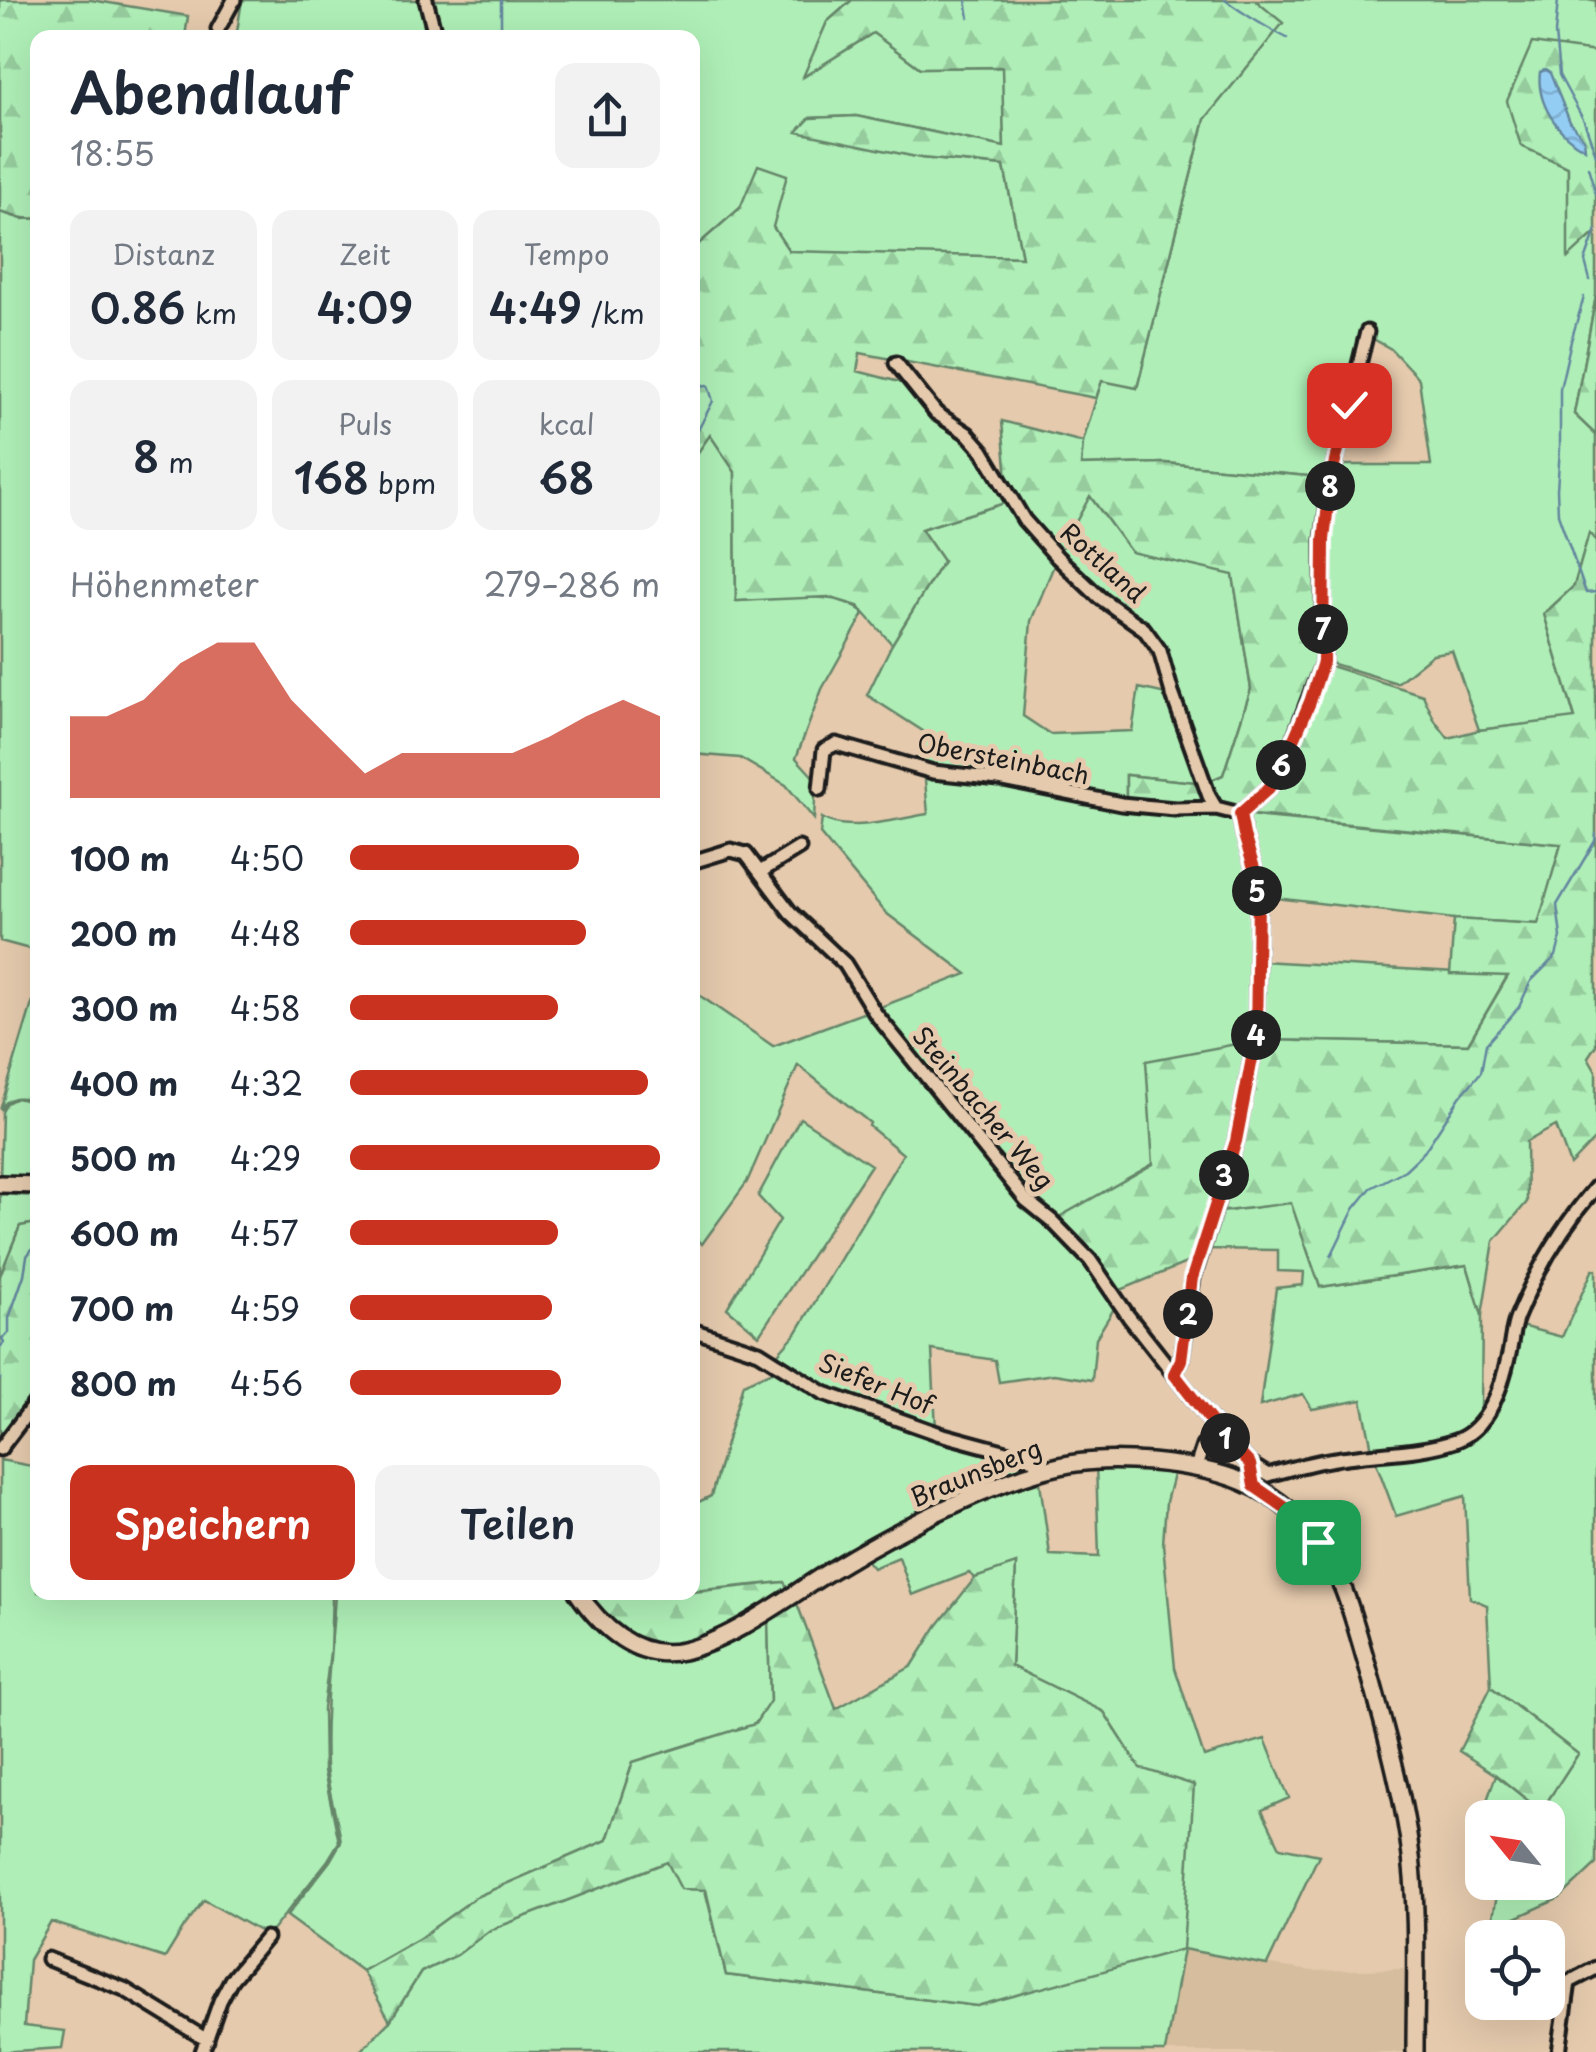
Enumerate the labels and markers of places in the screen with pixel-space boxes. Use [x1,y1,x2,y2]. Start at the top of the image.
pin [1307,363,1392,448]
pin: 8 [1305,461,1355,511]
pin: 7 [1298,604,1348,654]
pin: 6 [1256,740,1306,790]
pin: 5 [1232,866,1282,916]
pin: 4 [1231,1010,1281,1060]
pin: 3 [1199,1150,1249,1200]
pin: 2 [1163,1289,1213,1339]
pin: 1 [1200,1413,1250,1463]
pin [1276,1500,1361,1585]

